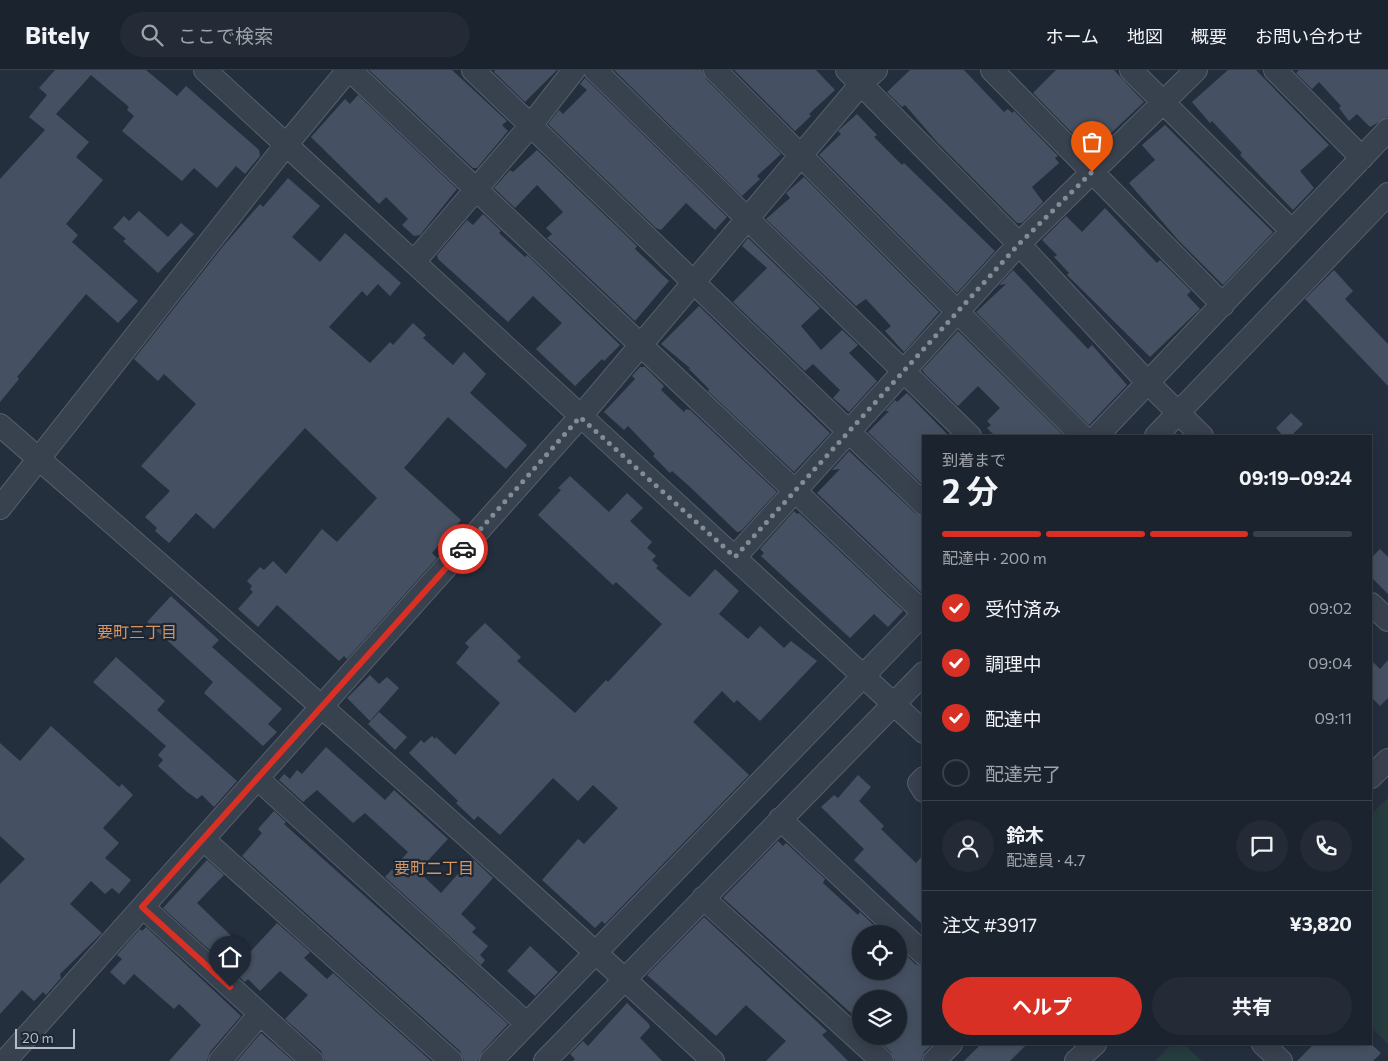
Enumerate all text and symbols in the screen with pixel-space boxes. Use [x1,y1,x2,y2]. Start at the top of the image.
search box [120,12,470,57]
text: Bitely [25,20,90,49]
icon: search [138,21,166,49]
text: ここで検索 [178,24,273,47]
text: ホーム [1046,25,1099,47]
text: 地図 [1127,25,1163,47]
text: 概要 [1191,25,1227,47]
text: お問い合わせ [1255,25,1363,47]
pin [1071,121,1113,172]
icon: bag [1078,128,1106,156]
text: 到着まで [942,450,1006,469]
text: 09:19–09:24 [1239,466,1352,489]
text: 2 分 [942,470,998,510]
courier [438,524,488,574]
icon: car [449,535,477,563]
text: 配達中 · 200 m [942,548,1047,567]
icon: check [942,594,970,622]
text: 受付済み [985,597,1061,620]
text: 09:02 [1309,598,1352,617]
district label: 要町三丁目 [97,622,177,641]
icon: check [942,649,970,677]
text: 調理中 [985,652,1042,675]
text: 09:04 [1308,653,1352,672]
icon: check [942,704,970,732]
text: 配達中 [985,707,1042,730]
text: 09:11 [1314,708,1352,727]
text: 配達完了 [985,762,1061,785]
button: person [942,820,994,872]
button: chat [1236,820,1288,872]
button: phone [1300,820,1352,872]
text: 鈴木 [1006,823,1044,846]
text: 配達員 · 4.7 [1006,850,1085,869]
district label: 要町二丁目 [394,858,474,877]
text: ¥3,820 [1290,912,1352,935]
text: 注文 #3917 [942,913,1037,936]
map controls [852,925,907,1045]
button: locate [852,925,907,980]
pin [209,936,251,987]
icon: home [216,943,244,971]
button: ヘルプ [942,977,1142,1035]
button: 共有 [1152,977,1352,1035]
button: layers [852,990,907,1045]
scale bar [15,1026,75,1049]
text: 20 m [22,1029,54,1046]

